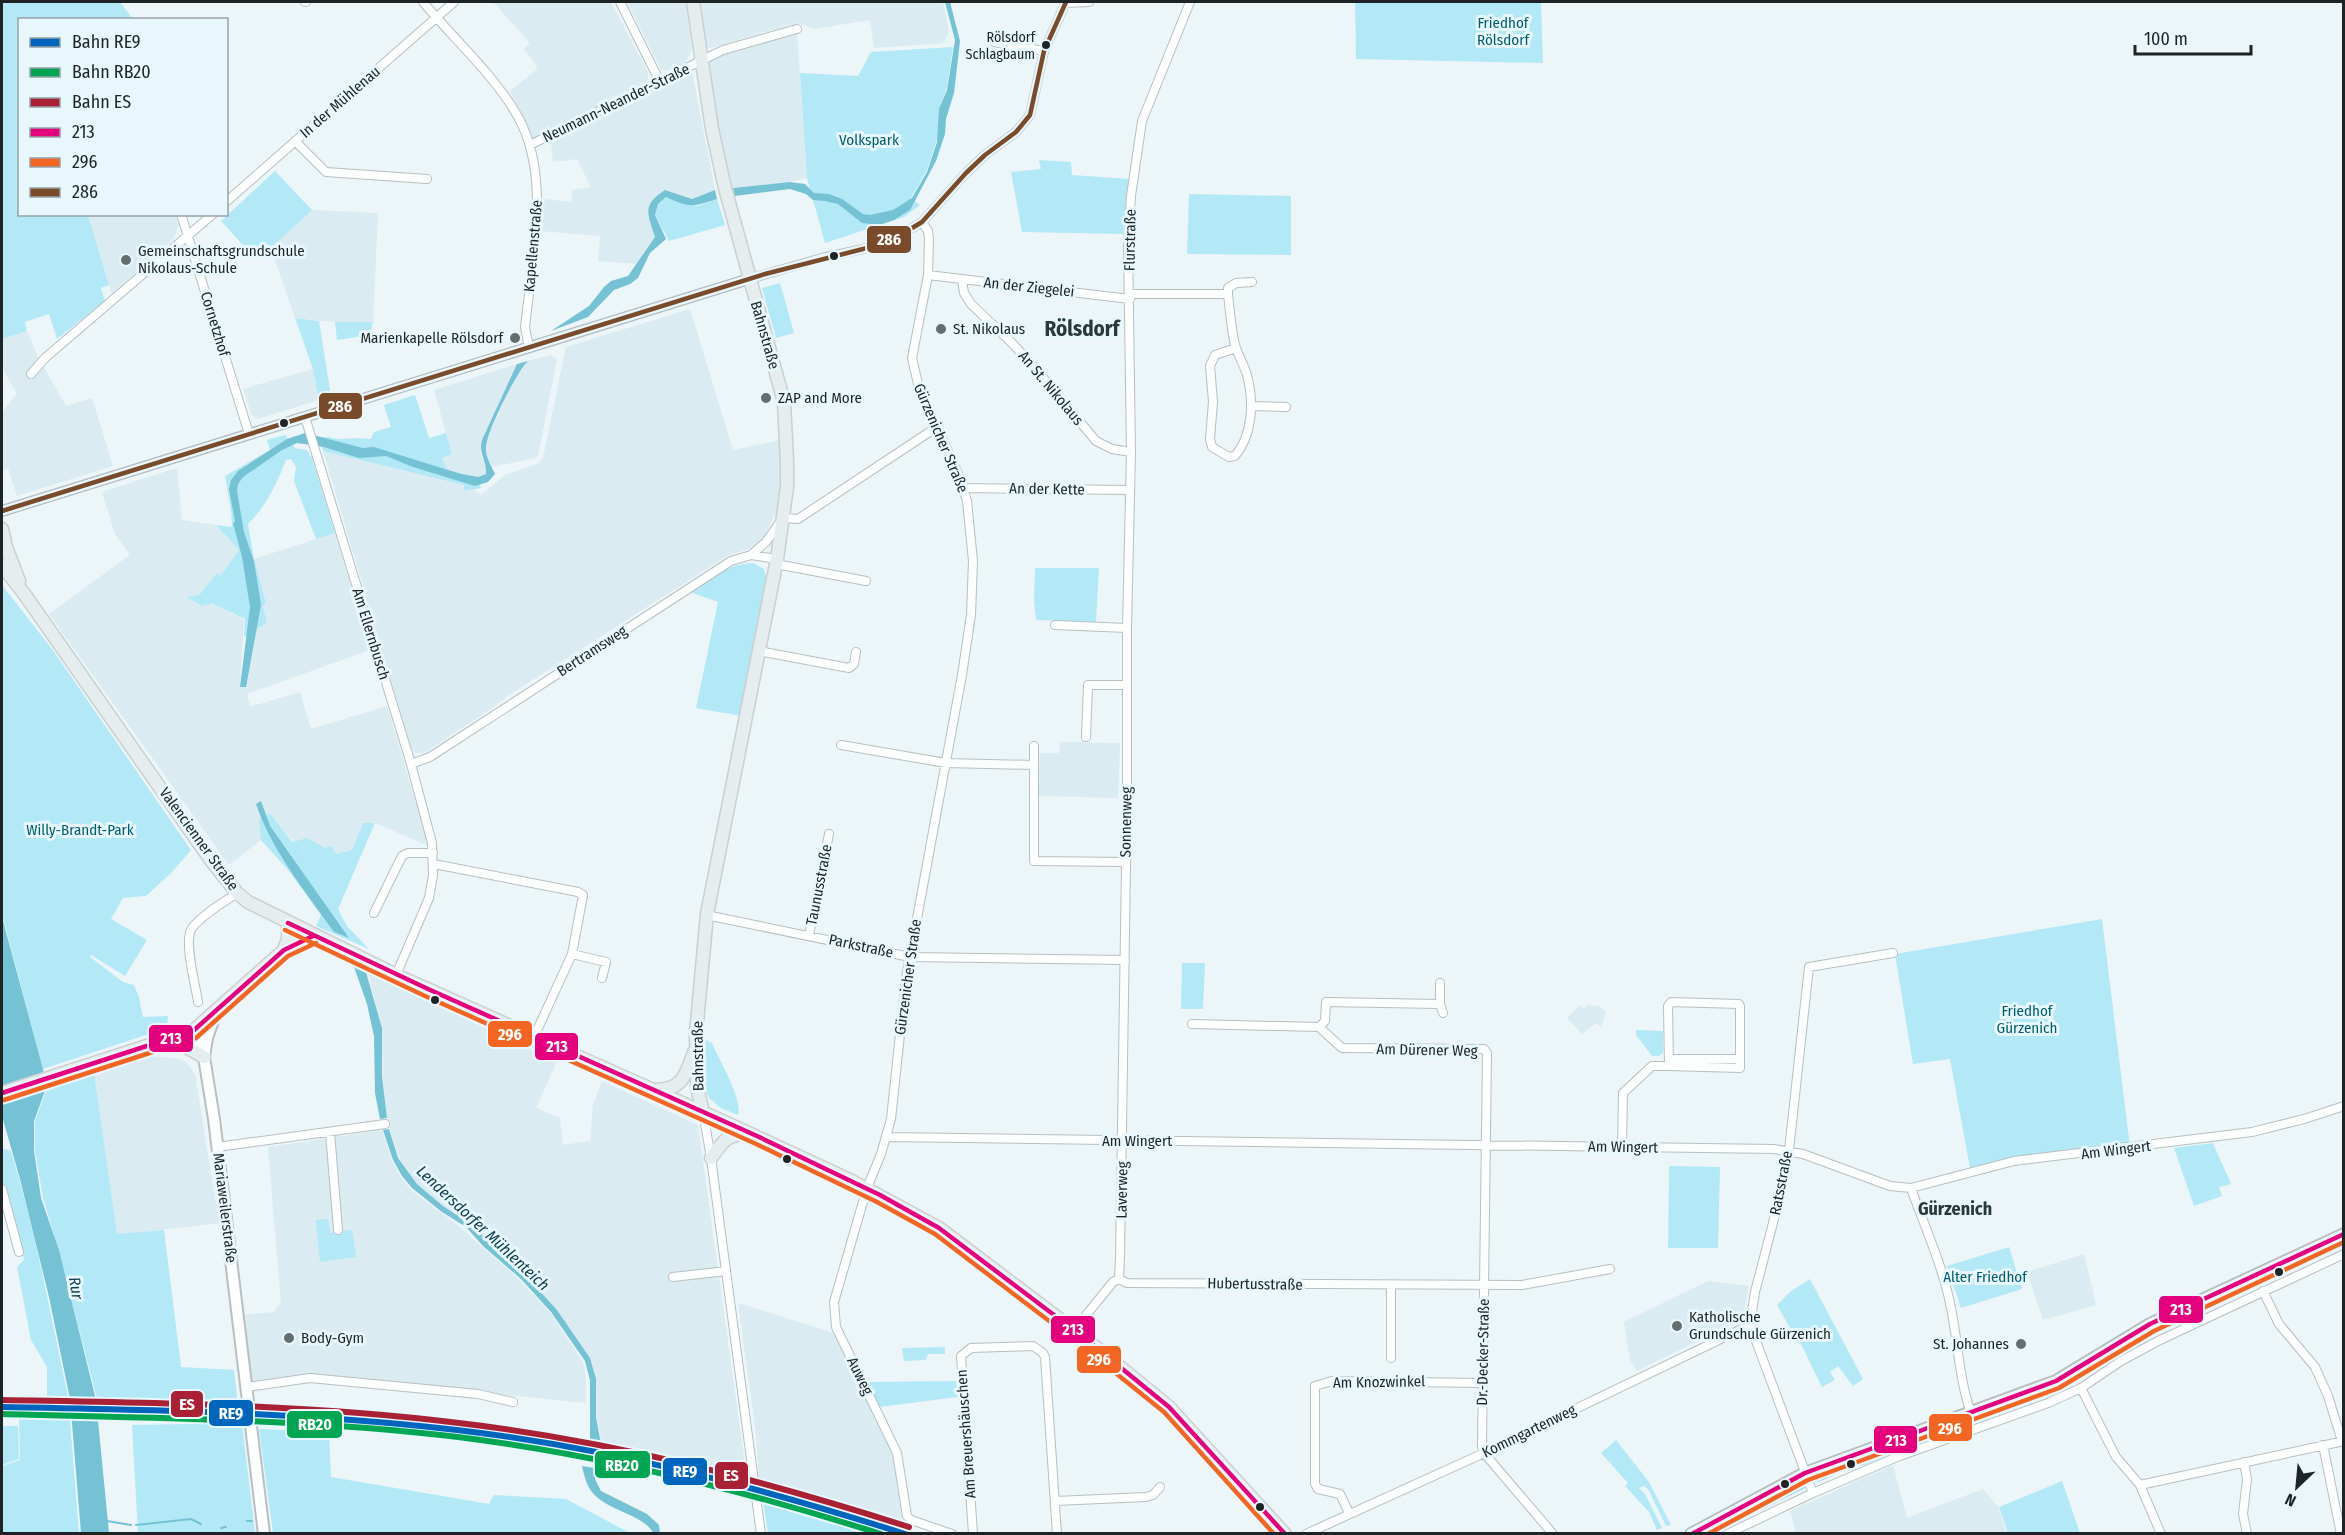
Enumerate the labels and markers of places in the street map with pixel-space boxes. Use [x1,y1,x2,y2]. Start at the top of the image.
place label: Rölsdorf Schlagbaum [965,29,1037,63]
marker: Rölsdorf Schlagbaum [1040,39,1052,51]
place label: Gemeinschaftsgrundschule Nikolaus-Schule [138,242,305,277]
unlabelled marker [828,250,840,262]
marker: Gemeinschaftsgrundschule Nikolaus-Schule [119,253,133,267]
place label: St. Nikolaus [953,320,1025,338]
marker: St. Nikolaus [934,322,948,336]
place label: Marienkapelle Rölsdorf [360,329,504,347]
marker: Marienkapelle Rölsdorf [508,331,522,345]
place label: ZAP and More [778,389,862,407]
marker: ZAP and More [759,391,773,405]
unlabelled marker [278,417,290,429]
unlabelled marker [429,994,441,1006]
unlabelled marker [781,1153,793,1165]
unlabelled marker [2273,1266,2285,1278]
place label: Katholische Grundschule Gürzenich [1689,1308,1831,1343]
marker: Katholische Grundschule Gürzenich [1670,1319,1684,1333]
place label: Body-Gym [301,1329,364,1347]
marker: Body-Gym [282,1331,296,1345]
place label: St. Johannes [1933,1335,2009,1353]
marker: St. Johannes [2014,1337,2028,1351]
unlabelled marker [1845,1458,1857,1470]
unlabelled marker [1779,1478,1791,1490]
unlabelled marker [1254,1501,1266,1513]

